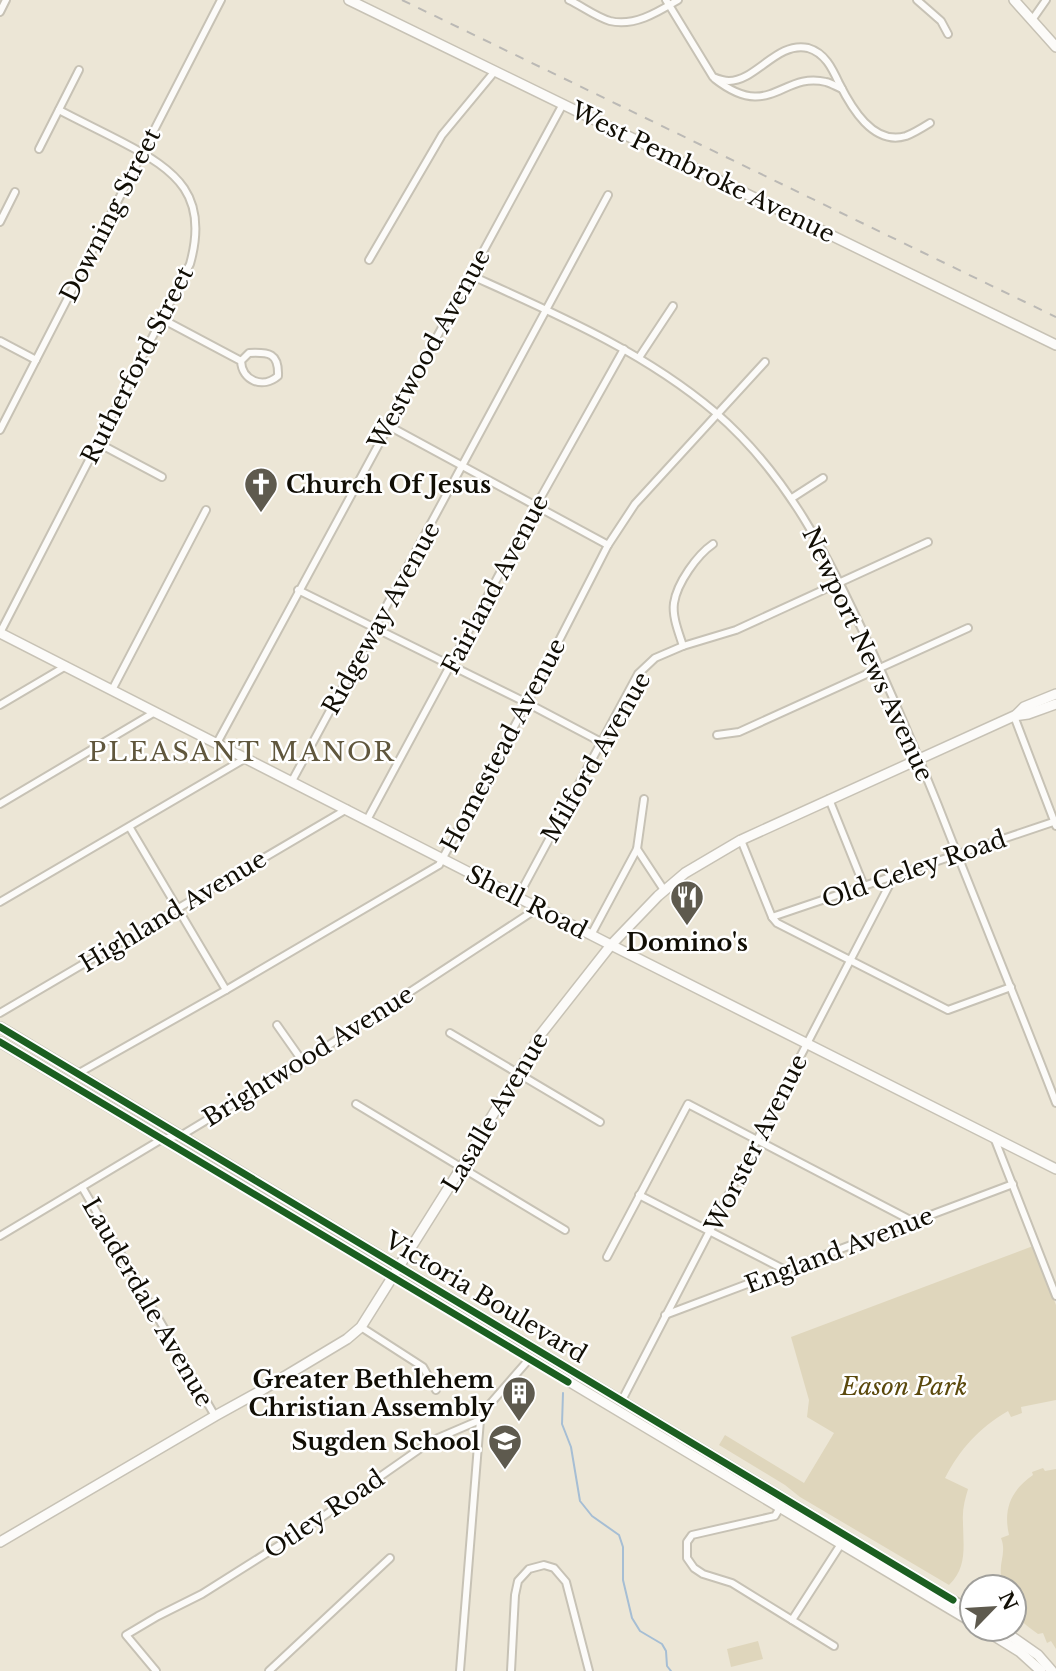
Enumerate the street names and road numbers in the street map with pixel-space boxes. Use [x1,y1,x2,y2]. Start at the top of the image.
street label: West Pembroke Avenue [566,95,840,249]
street label: Downing Street [54,123,166,307]
street label: Westwood Avenue [361,244,496,455]
street label: Rutherford Street [75,261,199,469]
street label: Fairland Avenue [435,489,555,679]
street label: Ridgeway Avenue [316,517,446,719]
street label: Newport News Avenue [796,522,940,786]
street label: Homestead Avenue [434,633,572,857]
street label: Milford Avenue [535,667,657,847]
street label: Old Celey Road [818,824,1010,914]
street label: Highland Avenue [74,844,272,978]
street label: Shell Road [462,859,592,945]
street label: Brightwood Avenue [197,979,419,1133]
street label: Lasalle Avenue [436,1027,554,1197]
street label: Worster Avenue [698,1049,813,1238]
street label: Lauderdale Avenue [76,1192,220,1412]
street label: England Avenue [741,1201,937,1299]
street label: Victoria Boulevard [379,1225,592,1369]
street label: Otley Road [259,1463,389,1565]

